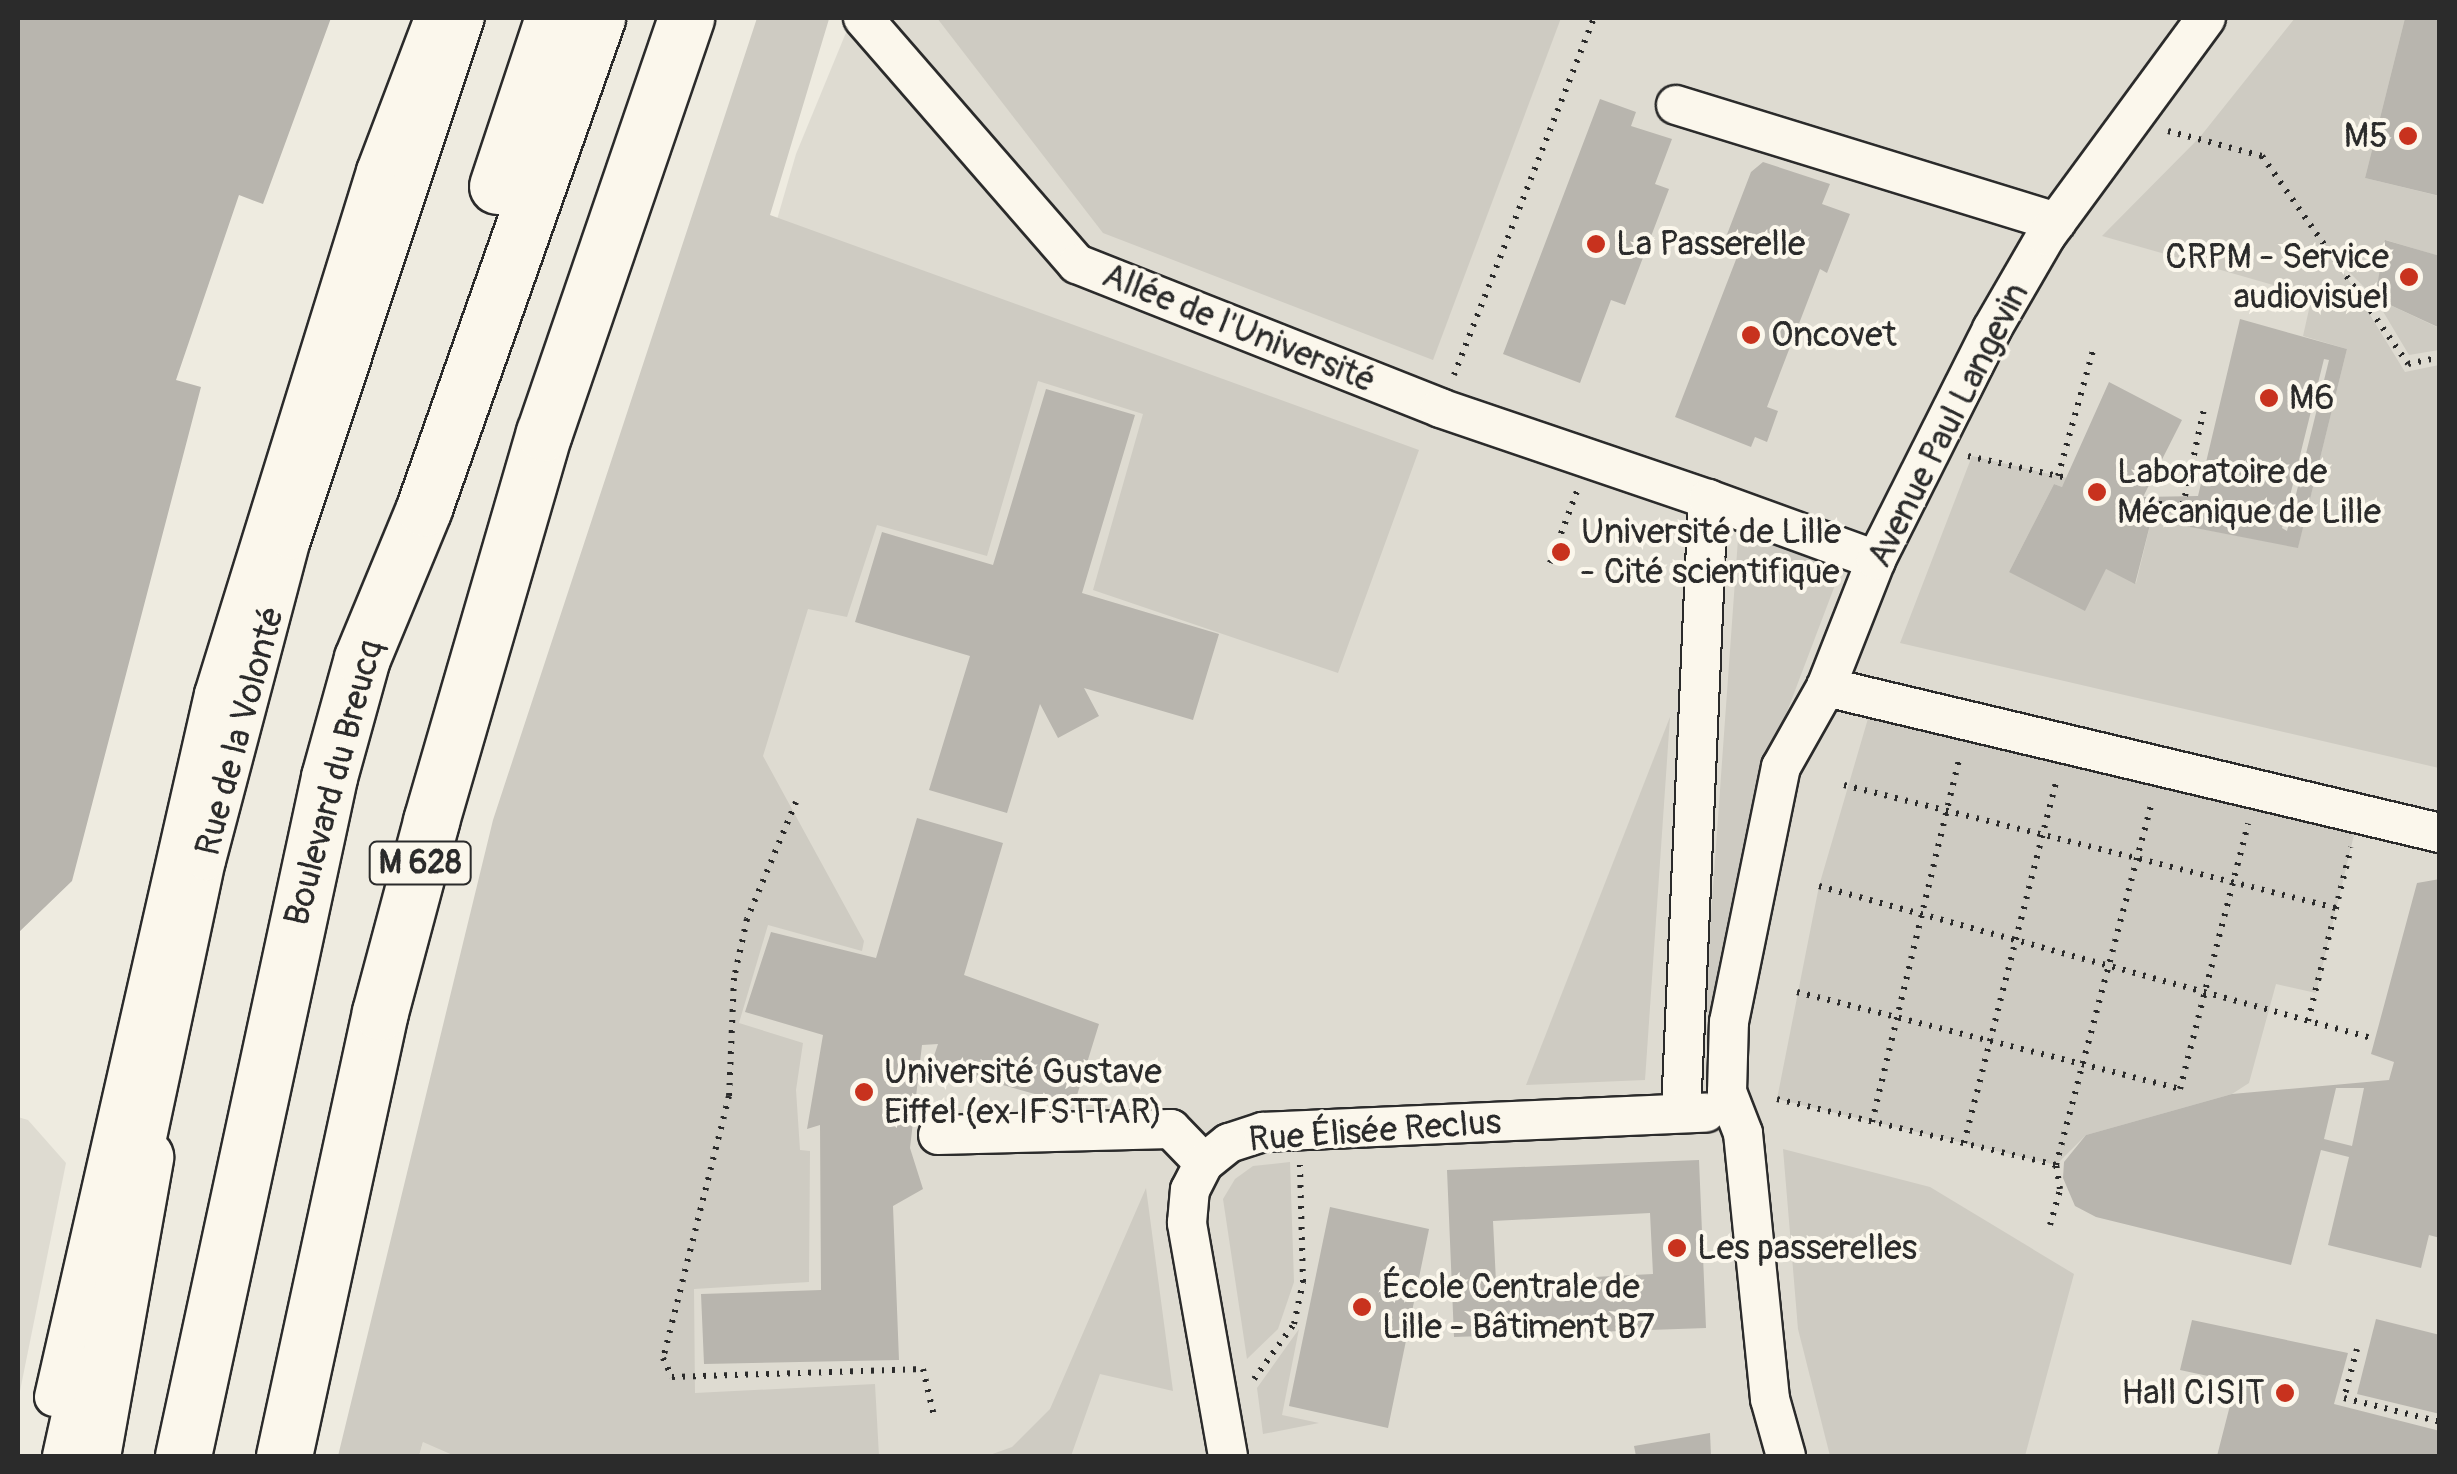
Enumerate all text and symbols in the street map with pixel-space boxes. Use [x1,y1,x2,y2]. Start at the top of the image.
place label: M5 [2344,115,2388,157]
marker: M5 [2397,125,2419,147]
place label: La Passerelle [1616,223,1805,265]
marker: La Passerelle [1585,233,1607,255]
place label: CRPM - Service audiovisuel [2165,236,2389,318]
street label: Allée de l'Université [1096,254,1382,402]
marker: CRPM - Service audiovisuel [2398,266,2420,288]
street label: Avenue Paul Langevin [1858,276,2038,574]
place label: Oncovet [1771,314,1897,356]
marker: Oncovet [1740,324,1762,346]
place label: M6 [2289,377,2335,419]
marker: M6 [2258,387,2280,409]
place label: Laboratoire de Mécanique de Lille [2117,451,2381,533]
marker: Laboratoire de Mécanique de Lille [2086,481,2108,503]
place label: Université de Lille ‐ Cité scientifique [1581,511,1841,593]
marker: Université de Lille ‐ Cité scientifique [1550,541,1572,563]
street label: Rue de la Volonté [187,602,293,860]
street label: Boulevard du Breucq [276,636,392,930]
road number: M 628 [368,836,472,890]
place label: Université Gustave Eiffel (ex IFSTTAR) [884,1051,1162,1133]
marker: Université Gustave Eiffel (ex IFSTTAR) [853,1081,875,1103]
street label: Rue Élisée Reclus [1247,1101,1503,1161]
place label: Les passerelles [1697,1227,1917,1269]
marker: Les passerelles [1666,1237,1688,1259]
place label: École Centrale de Lille - Bâtiment B7 [1382,1266,1655,1348]
marker: École Centrale de Lille - Bâtiment B7 [1351,1296,1373,1318]
place label: Hall CISIT [2121,1372,2265,1414]
marker: Hall CISIT [2274,1382,2296,1404]

